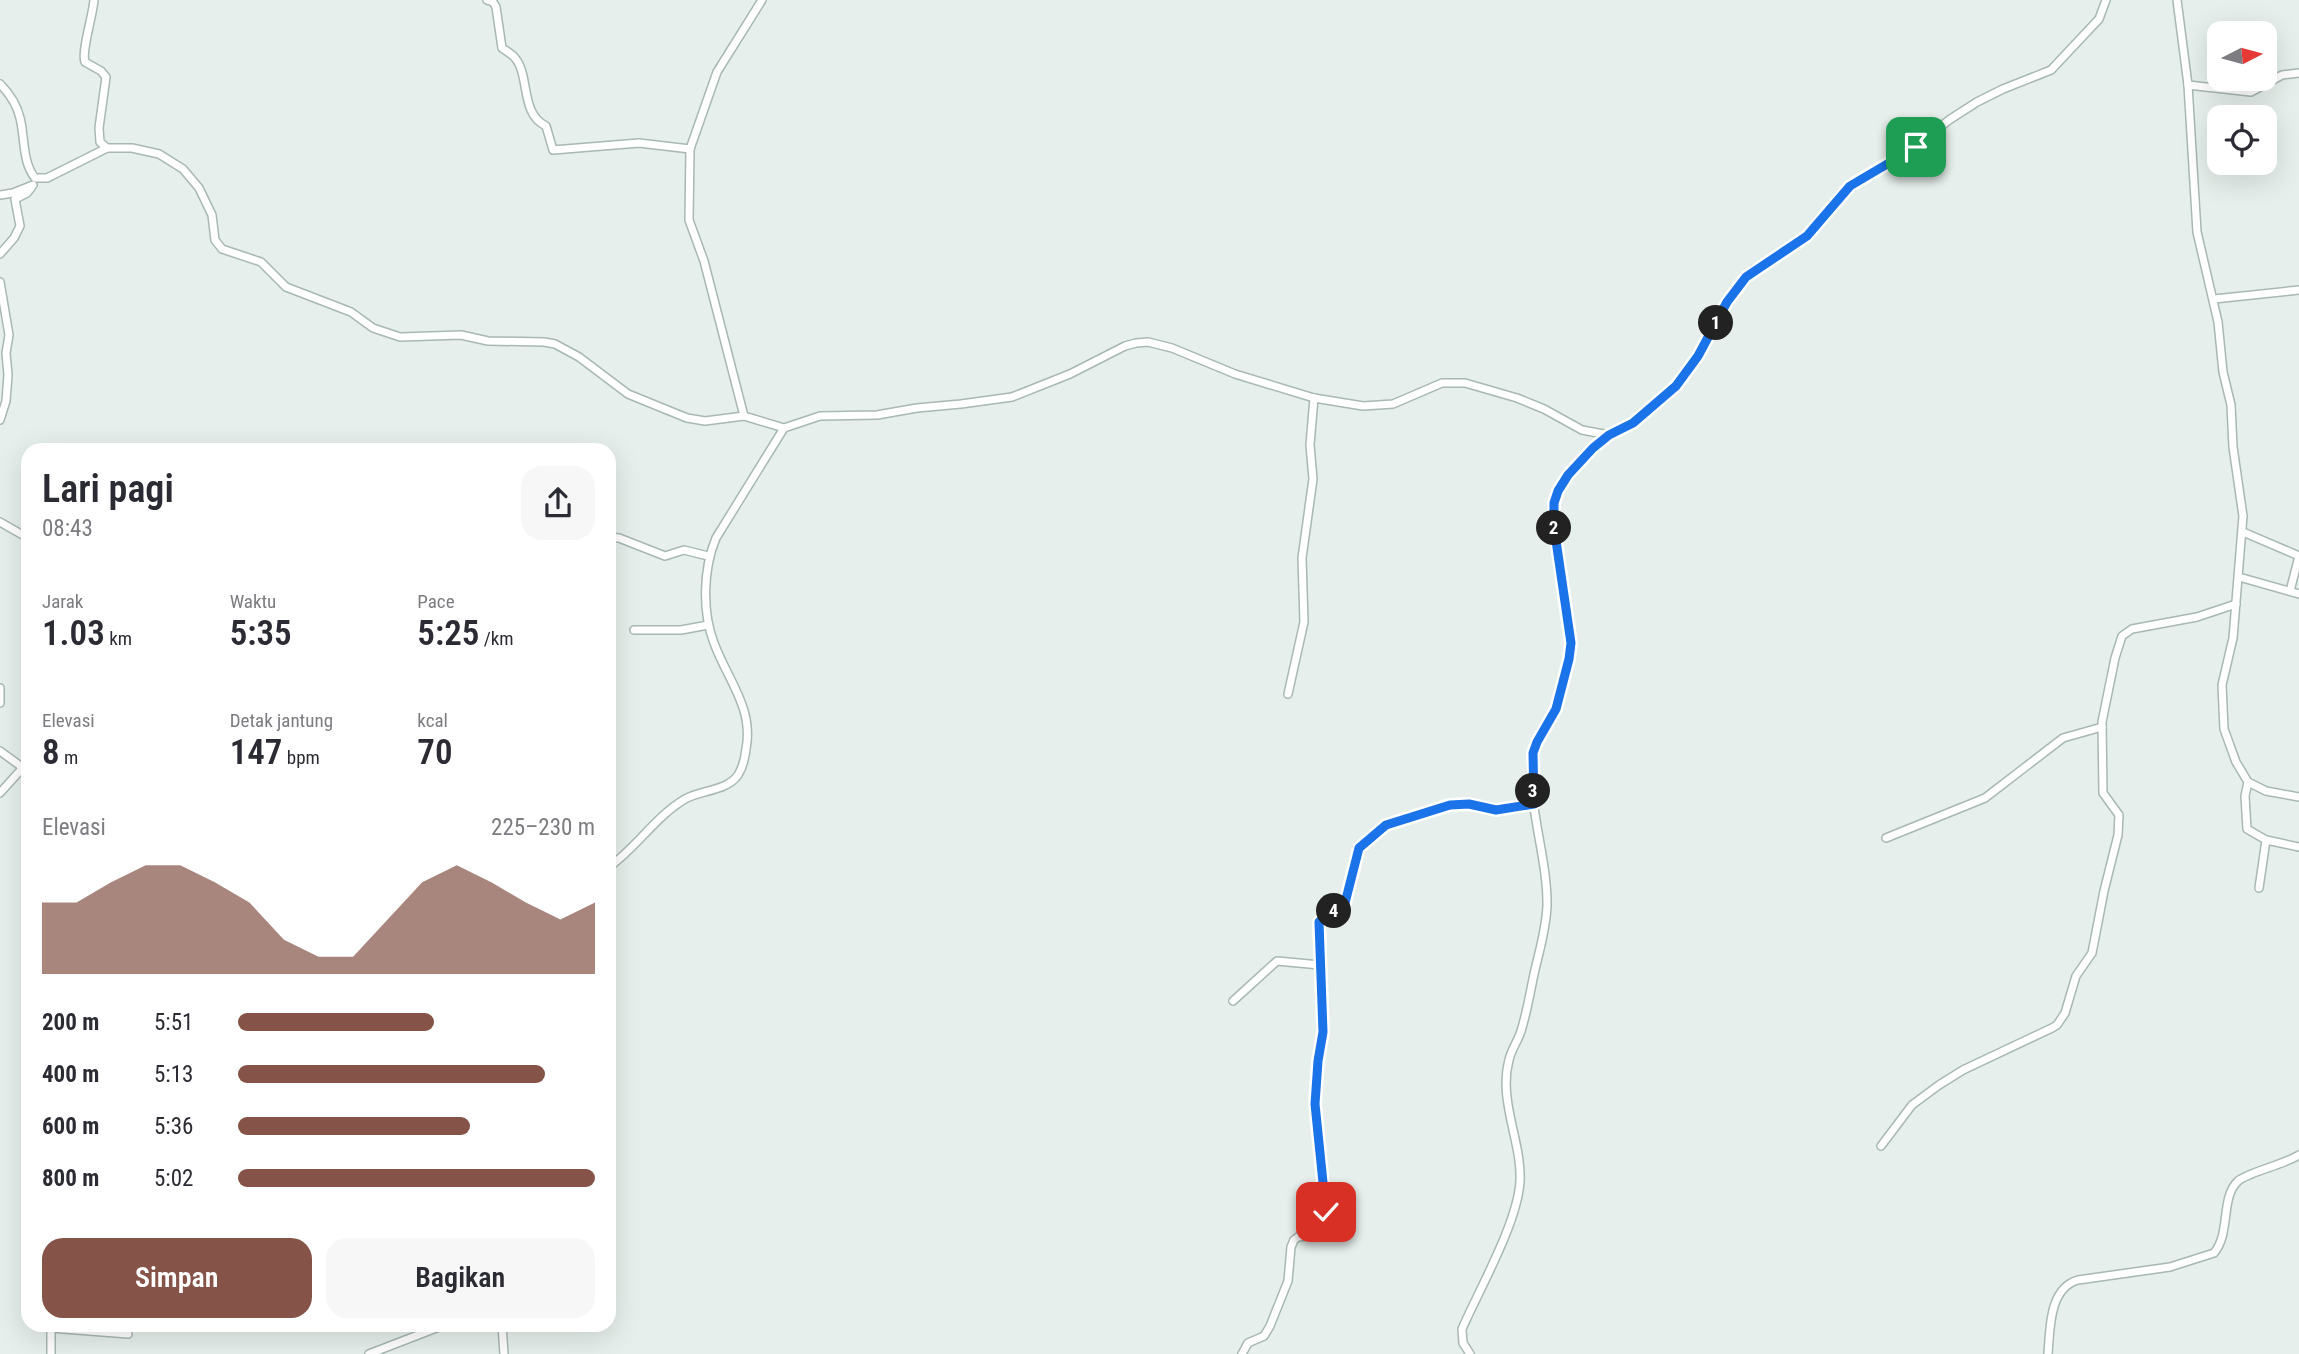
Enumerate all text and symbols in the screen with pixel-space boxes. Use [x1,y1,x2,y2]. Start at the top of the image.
north arrow [2207,21,2277,91]
map controls [2207,21,2277,175]
button: locate [2207,105,2277,175]
pin [1886,117,1946,177]
icon: arrive [1897,128,1935,166]
pin: 1 [1698,306,1734,340]
text: 1 [1711,311,1720,334]
button: share [521,466,595,540]
text: Lari pagi [42,467,174,511]
pin: 2 [1536,510,1572,546]
text: 08:43 [42,515,93,542]
text: 2 [1549,516,1558,539]
text: Jarak [42,590,83,613]
text: Waktu [230,590,276,613]
text: Pace [417,590,455,613]
text: 1.03 [42,613,105,654]
text: 5:35 [230,613,292,654]
text: 5:25 [417,613,479,654]
text: km [105,627,132,650]
text: /km [479,627,514,650]
text: Elevasi [42,709,95,732]
text: Detak jantung [230,709,333,732]
text: kcal [417,709,448,732]
text: 8 [42,732,60,773]
text: 147 [230,732,282,773]
text: 70 [417,732,453,773]
text: m [60,746,78,769]
text: bpm [282,746,320,769]
pin: 3 [1516,774,1550,808]
text: 3 [1528,779,1537,802]
text: Elevasi [42,814,106,841]
text: 225–230 m [491,814,595,841]
pin: 4 [1316,894,1352,928]
text: 4 [1329,899,1338,922]
text: 200 m [42,1009,99,1036]
text: 5:51 [154,1009,193,1036]
text: 400 m [42,1061,99,1088]
text: 5:13 [154,1061,193,1088]
text: 600 m [42,1113,99,1140]
text: 5:36 [154,1113,193,1140]
text: 800 m [42,1165,99,1192]
text: 5:02 [154,1165,193,1192]
pin [1296,1182,1356,1242]
icon: check [1307,1193,1345,1231]
button: Simpan [42,1238,312,1318]
button: Bagikan [326,1238,595,1318]

